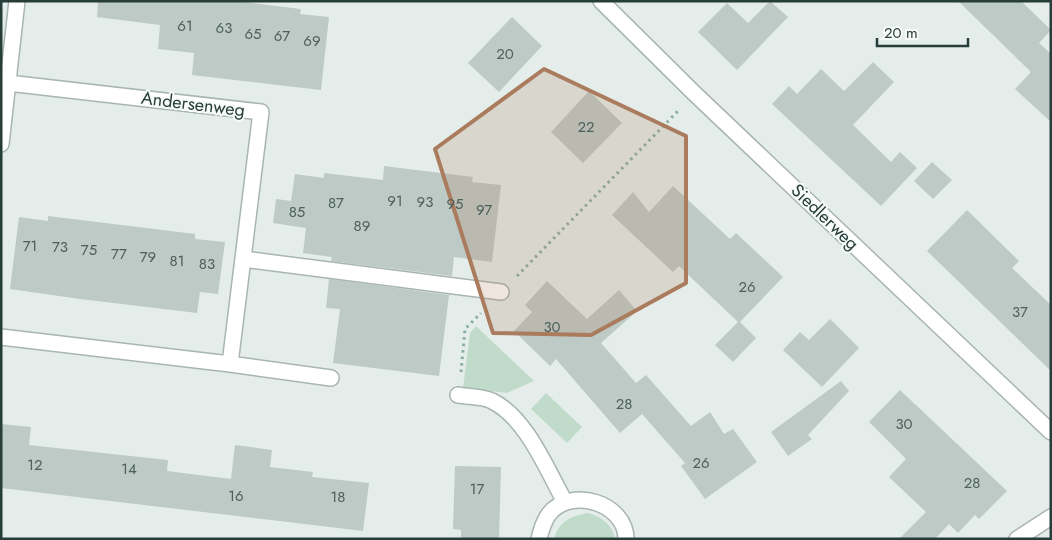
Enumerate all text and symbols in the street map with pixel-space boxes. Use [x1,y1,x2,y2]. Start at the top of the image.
house number: 61 [177,15,193,37]
scale bar [877,15,968,47]
house number: 63 [216,17,232,39]
text: 20 m [884,22,918,44]
house number: 65 [244,23,262,45]
house number: 67 [274,25,290,47]
house number: 69 [303,30,321,52]
house number: 20 [496,43,514,65]
street label: Andersenweg [140,85,246,123]
house number: 22 [577,116,595,138]
street label: Siedlerweg [785,178,865,256]
house number: 91 [387,190,403,212]
house number: 93 [417,191,433,213]
house number: 87 [328,192,344,214]
house number: 95 [446,193,464,215]
house number: 97 [476,199,492,221]
house number: 85 [289,201,305,223]
house number: 89 [354,215,370,237]
house number: 71 [23,235,37,257]
house number: 73 [52,236,68,258]
house number: 75 [81,239,97,261]
house number: 77 [111,243,127,265]
house number: 79 [140,246,156,268]
house number: 81 [170,250,184,272]
house number: 83 [199,253,215,275]
house number: 26 [738,276,756,298]
house number: 37 [1012,301,1028,323]
house number: 30 [543,316,561,338]
house number: 28 [616,393,632,415]
house number: 30 [895,413,913,435]
house number: 26 [692,452,710,474]
house number: 12 [27,454,43,476]
house number: 14 [121,458,137,480]
house number: 28 [964,472,980,494]
house number: 17 [470,478,484,500]
house number: 16 [228,485,244,507]
house number: 18 [331,486,345,508]

